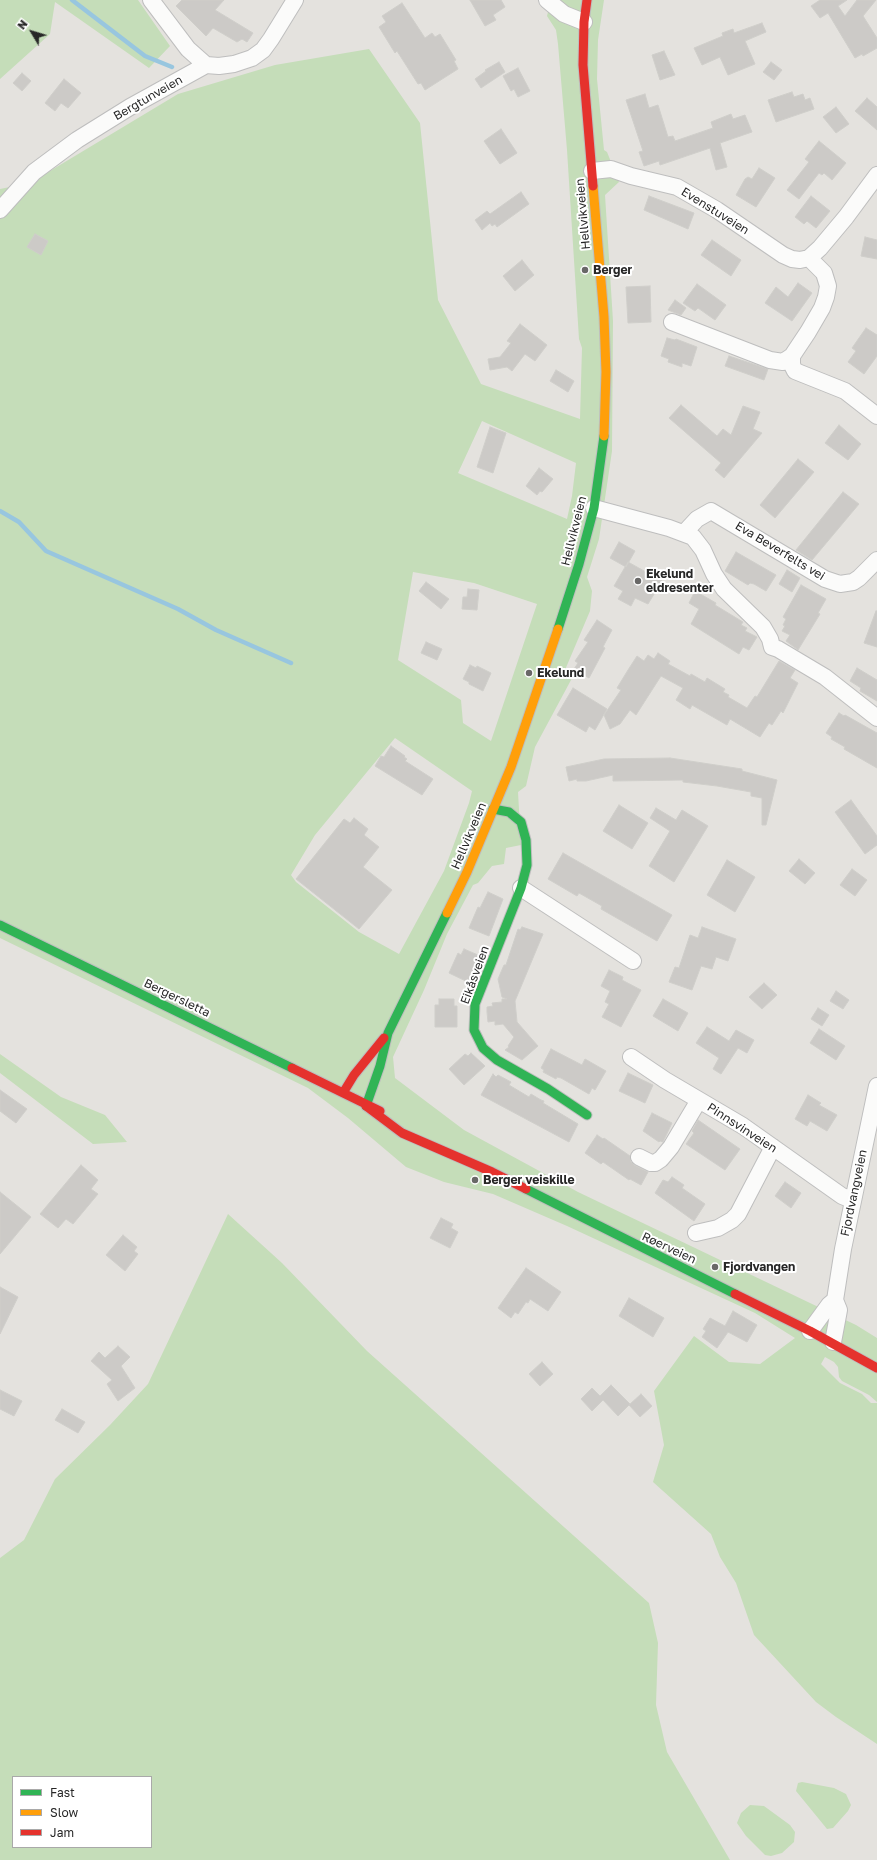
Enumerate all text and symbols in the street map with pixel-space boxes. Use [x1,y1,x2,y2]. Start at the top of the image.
north arrow [12,12,52,52]
text: N [14,17,30,32]
street label: Bergtunveien [111,72,185,124]
street label: Hellvikveien [573,178,593,250]
street label: Evenstuveien [678,184,752,238]
place label: Berger [593,263,632,277]
marker: Berger [580,265,590,275]
street label: Hellvikveien [558,495,590,567]
street label: Eva Beverfelts vei [733,519,827,583]
place label: Ekelund eldresenter [646,567,714,595]
marker: Ekelund eldresenter [633,576,643,586]
place label: Ekelund [537,666,584,680]
marker: Ekelund [524,668,534,678]
street label: Hellvikveien [448,800,490,872]
street label: Eikåsveien [458,944,492,1006]
street label: Bergersletta [142,976,212,1020]
street label: Pinnsvinveien [704,1100,780,1156]
street label: Fjordvangveien [838,1148,870,1238]
place label: Berger veiskille [483,1173,575,1187]
marker: Berger veiskille [470,1175,480,1185]
street label: Røerveien [640,1229,698,1267]
place label: Fjordvangen [723,1260,795,1274]
marker: Fjordvangen [710,1262,720,1272]
legend [12,1776,152,1848]
text: Fast [50,1785,75,1800]
text: Slow [50,1805,78,1820]
text: Jam [50,1825,74,1840]

